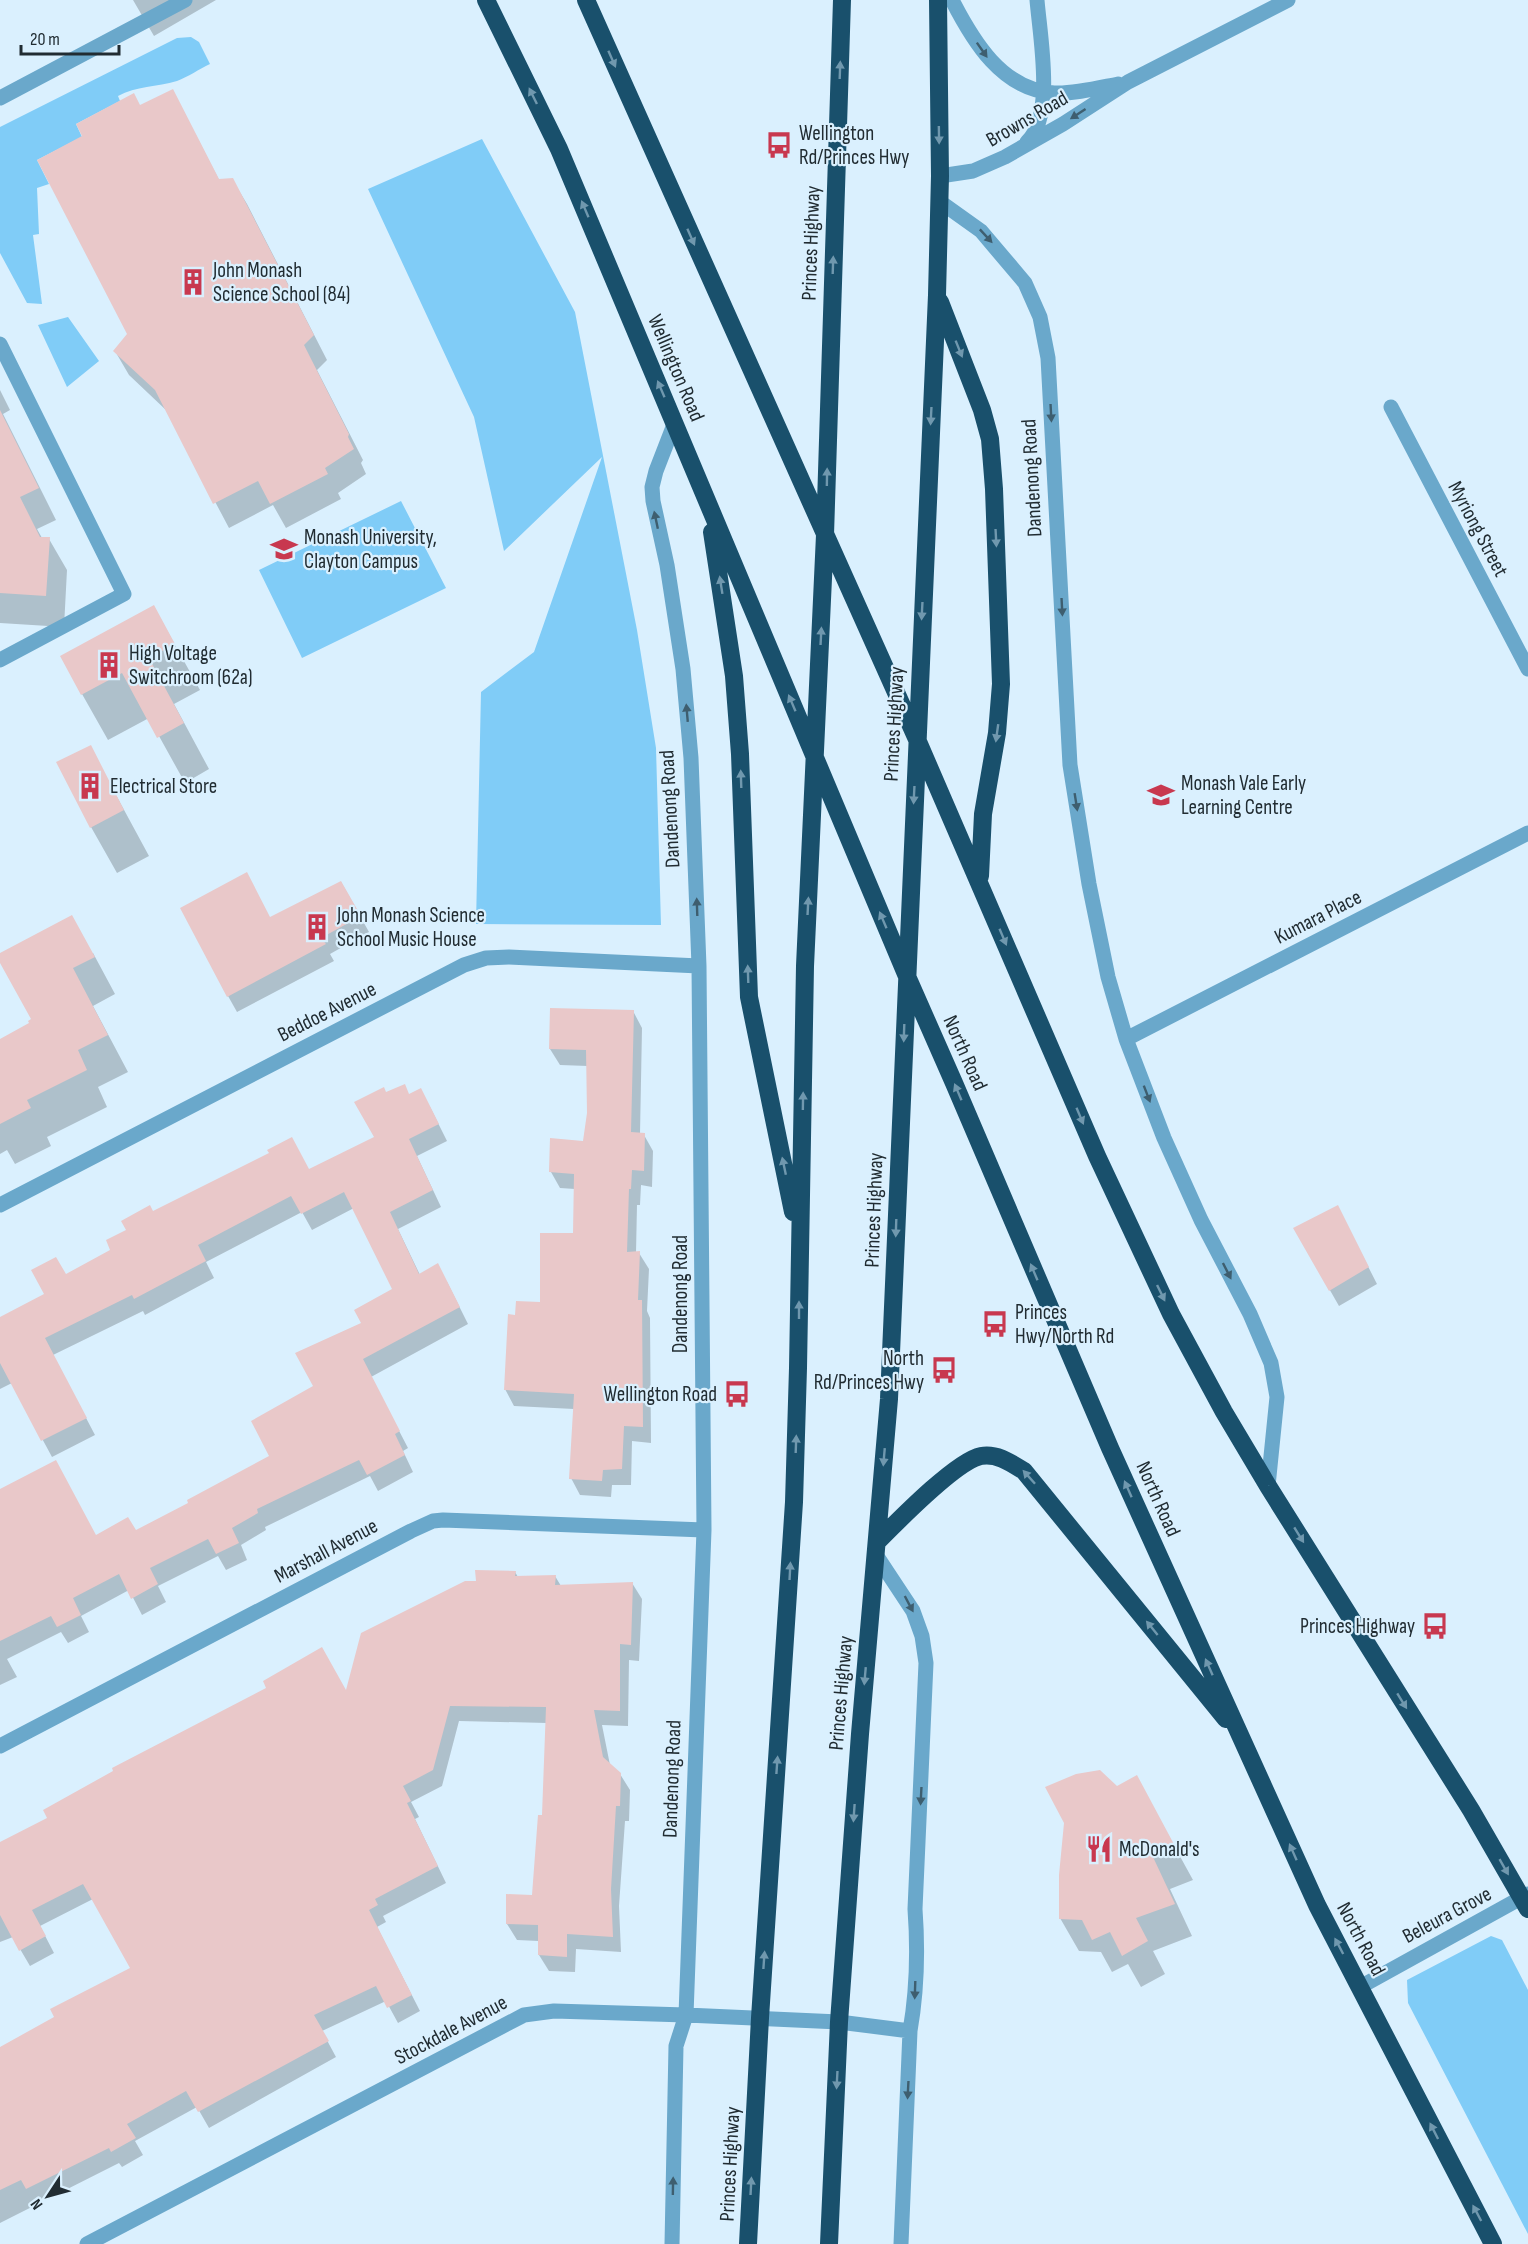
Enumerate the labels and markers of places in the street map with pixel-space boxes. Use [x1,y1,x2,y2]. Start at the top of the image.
place label: Wellington Rd/Princes Hwy [799,121,909,170]
bus stop icon: Wellington Rd/Princes Hwy [764,130,794,160]
place label: John Monash Science School (84) [212,258,350,307]
building icon: John Monash Science School (84) [178,267,208,297]
place label: Monash University, Clayton Campus [304,525,437,574]
school or university icon: Monash University, Clayton Campus [269,534,299,564]
place label: High Voltage Switchroom (62a) [129,641,252,690]
building icon: High Voltage Switchroom (62a) [94,650,124,680]
building icon: Electrical Store [75,771,105,801]
place label: Monash Vale Early Learning Centre [1181,771,1306,820]
place label: Electrical Store [110,774,217,799]
school or university icon: Monash Vale Early Learning Centre [1146,780,1176,810]
place label: John Monash Science School Music House [336,903,485,952]
building icon: John Monash Science School Music House [302,912,332,942]
place label: Princes Hwy/North Rd [1015,1300,1114,1349]
bus stop icon: Princes Hwy/North Rd [980,1309,1010,1339]
place label: North Rd/Princes Hwy [814,1346,924,1395]
bus stop icon: North Rd/Princes Hwy [929,1355,959,1385]
bus stop icon: Wellington Road [722,1379,752,1409]
place label: Wellington Road [604,1382,717,1407]
bus stop icon: Princes Highway [1420,1611,1450,1641]
place label: Princes Highway [1300,1614,1415,1639]
restaurant icon: McDonald's [1084,1834,1114,1864]
place label: McDonald's [1119,1837,1200,1862]

